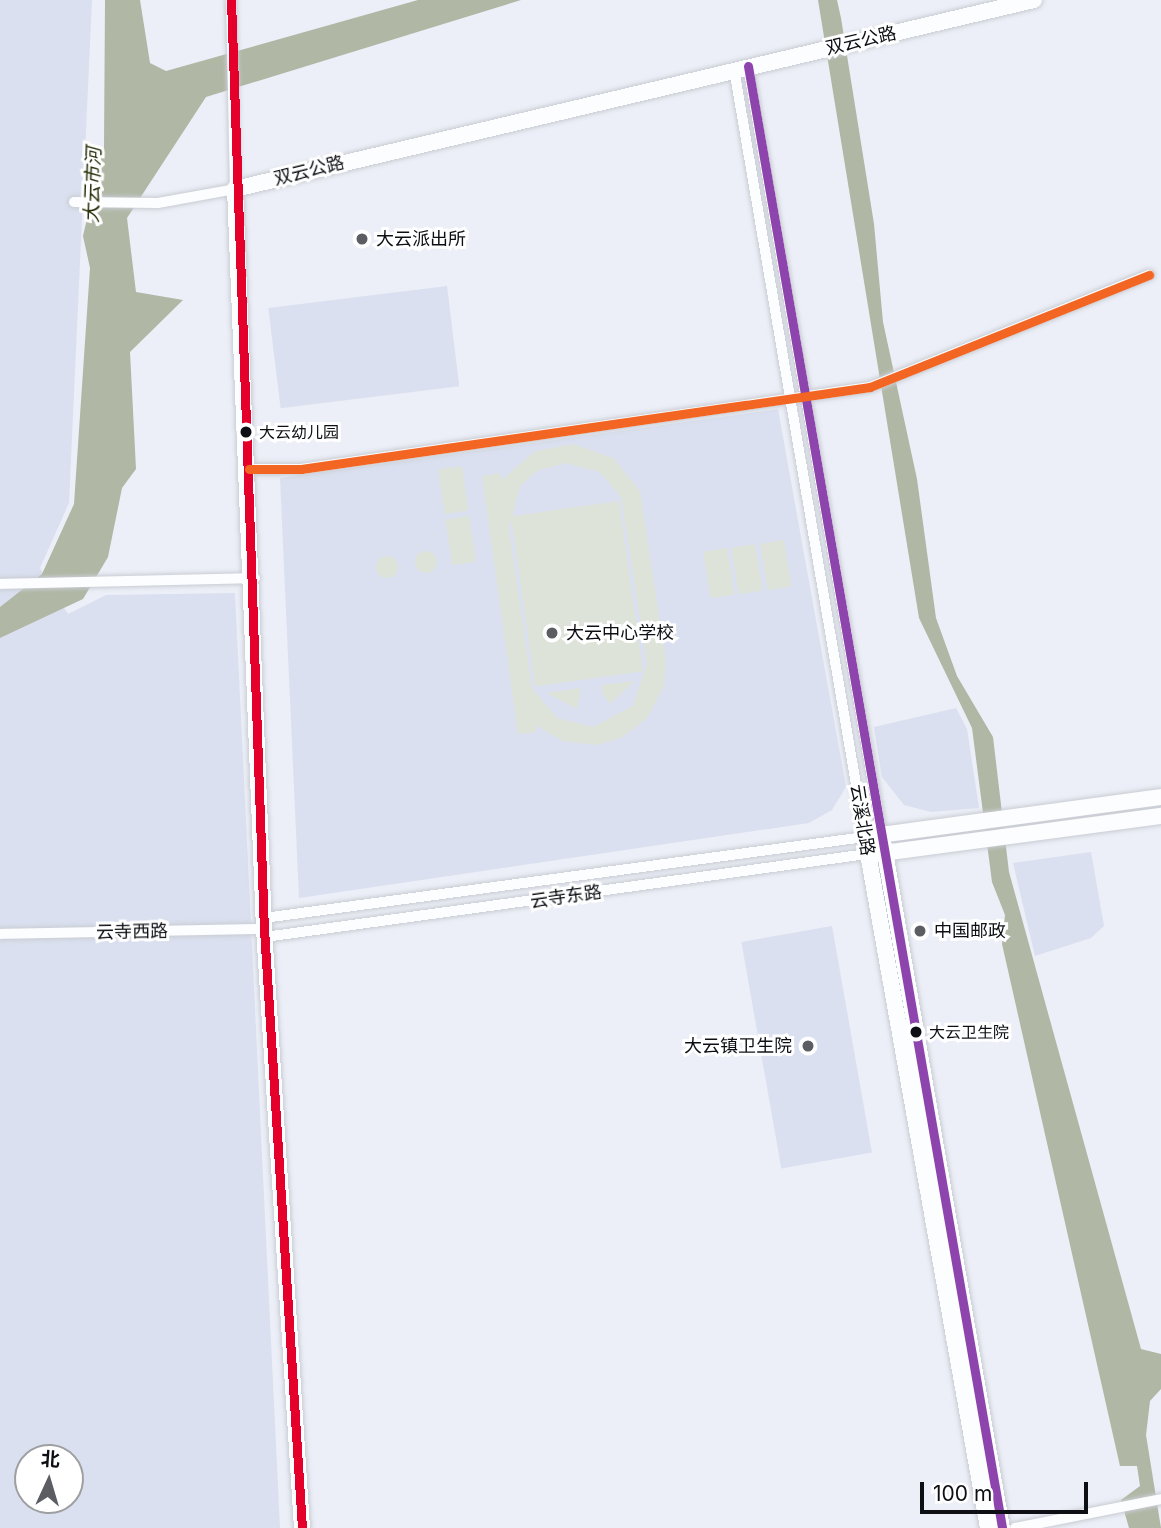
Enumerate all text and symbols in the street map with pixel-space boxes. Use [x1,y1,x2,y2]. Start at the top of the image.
street label: 双云公路 [823,22,899,60]
water label: 大云市河 [80,147,106,223]
street label: 双云公路 [271,152,347,190]
place label: 大云派出所 [376,228,466,250]
marker: 大云派出所 [354,231,370,247]
place label: 大云幼儿园 [259,422,339,442]
marker: 大云幼儿园 [239,425,253,439]
place label: 大云中心学校 [566,622,674,644]
marker: 大云中心学校 [544,625,560,641]
street label: 云溪北路 [846,783,878,857]
street label: 云寺东路 [529,881,603,913]
place label: 中国邮政 [934,920,1006,942]
street label: 云寺西路 [96,921,168,943]
marker: 中国邮政 [912,923,928,939]
place label: 大云卫生院 [929,1022,1009,1042]
marker: 大云卫生院 [909,1025,923,1039]
place label: 大云镇卫生院 [684,1035,792,1057]
marker: 大云镇卫生院 [798,1036,818,1056]
north arrow [14,1444,84,1514]
text: 北 [40,1447,61,1472]
scale bar [923,1468,1091,1512]
text: 100 m [933,1481,992,1506]

